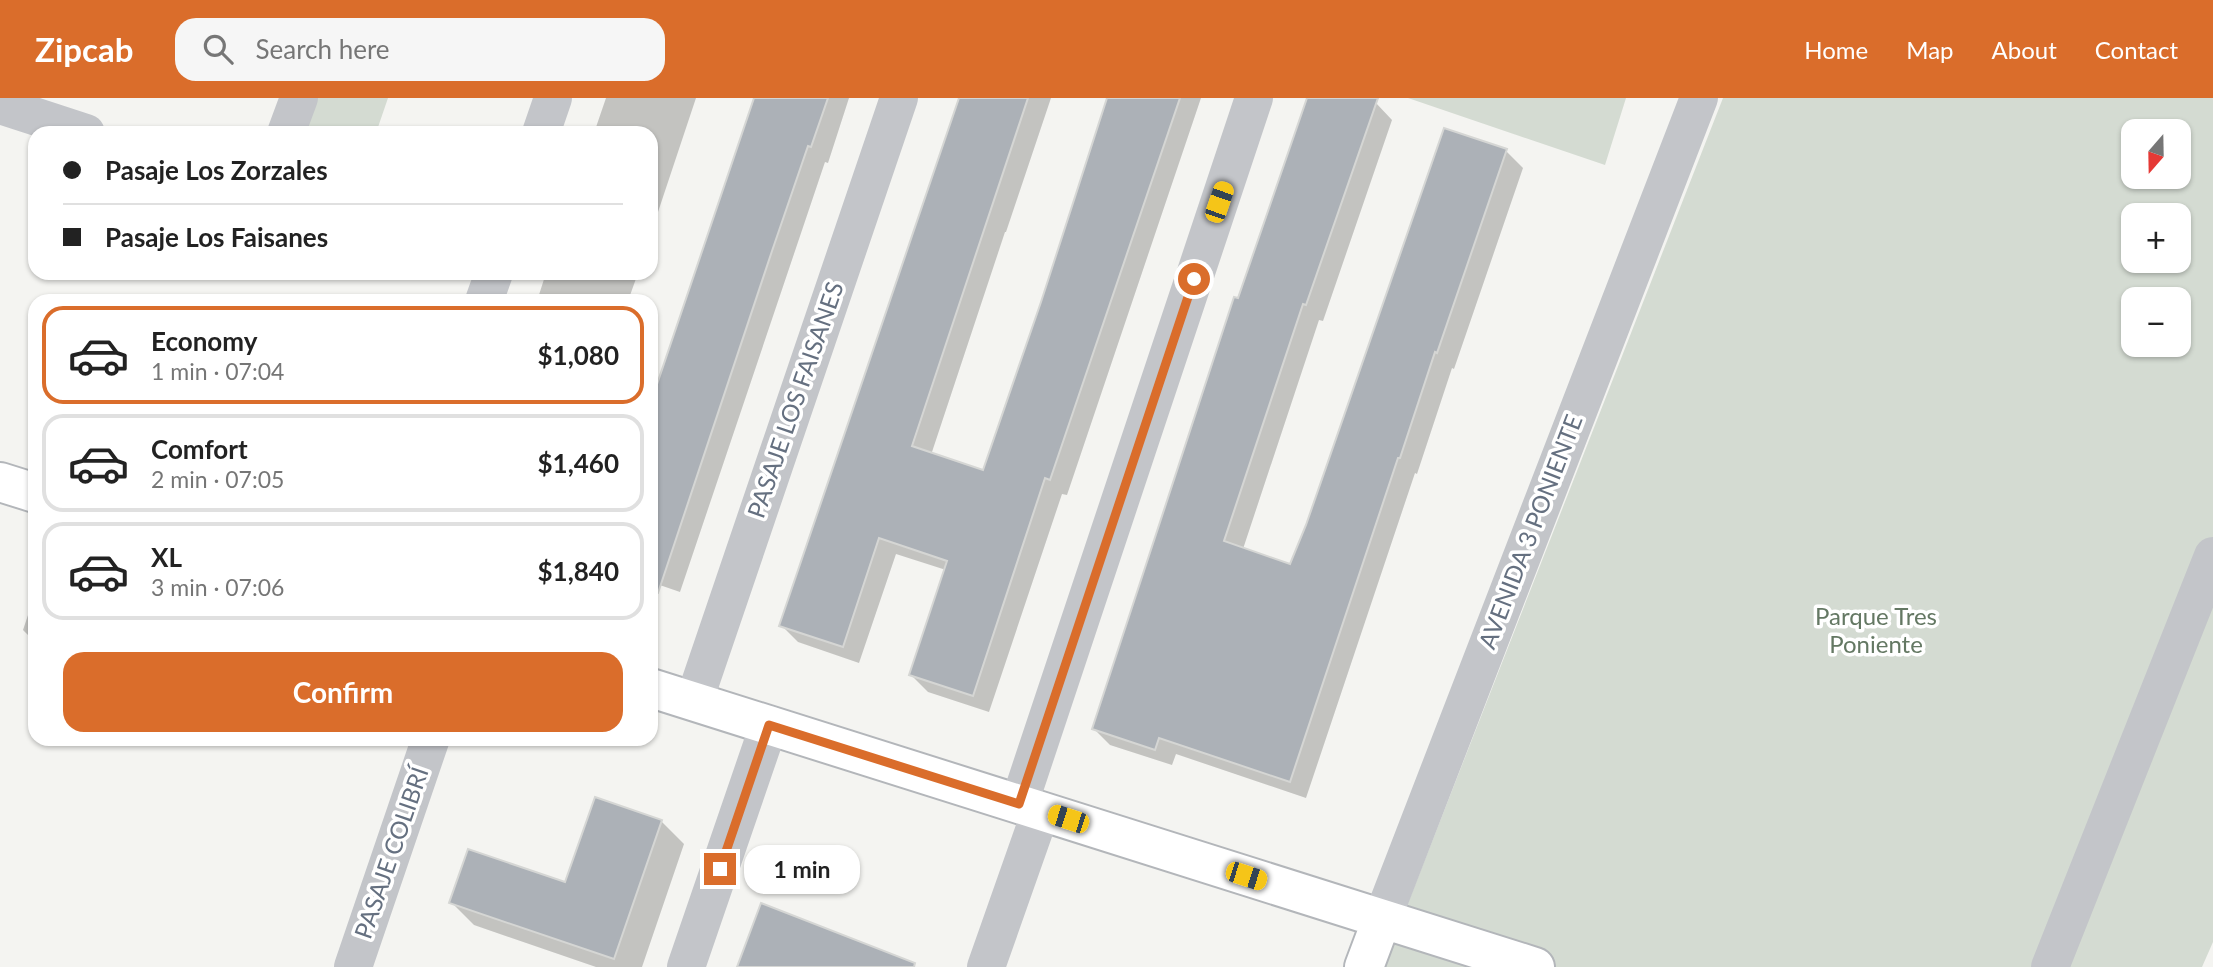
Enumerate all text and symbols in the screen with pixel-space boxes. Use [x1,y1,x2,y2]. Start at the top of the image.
search box [175,18,665,81]
text: Zipcab [35,29,133,69]
icon: search [199,30,237,68]
text: Search here [255,33,390,65]
text: Home [1804,35,1868,64]
text: Map [1906,35,1954,64]
text: About [1992,35,2057,64]
text: Contact [2095,35,2178,64]
north arrow [2121,119,2191,189]
map controls [2121,119,2191,357]
text: Pasaje Los Zorzales [105,154,328,186]
car [1203,179,1236,225]
button: + [2121,203,2191,273]
text: Pasaje Los Faisanes [105,221,328,253]
route start [1178,263,1210,295]
street label: PASAJE LOS FAISANES [741,278,849,521]
button: − [2121,287,2191,357]
icon: car [67,324,130,387]
text: Economy [151,325,257,357]
text: $1,080 [538,339,619,371]
text: 1 min · 07:04 [151,357,284,385]
street label: AVENIDA 3 PONIENTE [1472,410,1588,653]
icon: car [67,432,130,495]
text: Comfort [151,433,248,465]
text: $1,460 [538,447,619,479]
text: 2 min · 07:05 [151,465,284,493]
icon: car [67,540,130,603]
text: XL [151,541,182,573]
text: $1,840 [538,555,619,587]
text: 3 min · 07:06 [151,573,284,601]
park label: Parque Tres Poniente [1815,601,1937,658]
button: Confirm [63,652,623,732]
street label: PASAJE COLIBRÍ [348,762,434,942]
car [1045,803,1092,835]
callout: 1 min [744,844,860,894]
route end [704,853,736,885]
text: 1 min [773,855,831,883]
car [1223,860,1270,892]

